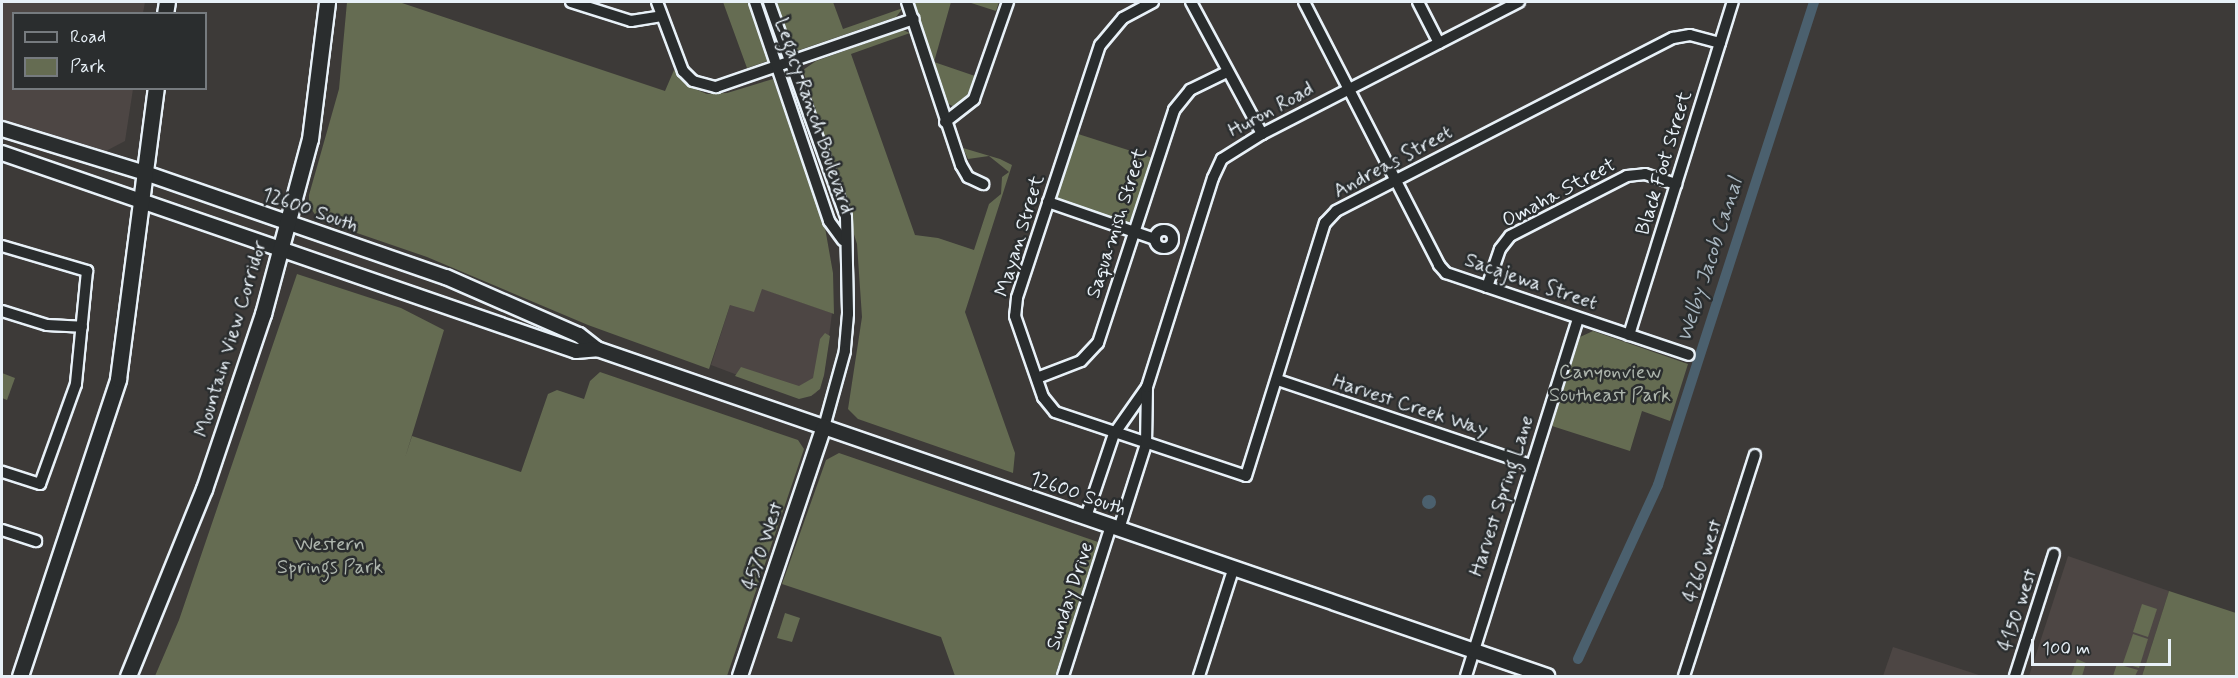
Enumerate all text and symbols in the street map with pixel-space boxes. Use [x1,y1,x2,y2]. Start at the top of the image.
legend [12,12,207,90]
street label: Legacy Ranch Boulevard [770,17,858,215]
text: Road [70,25,106,49]
text: Park [70,55,106,79]
street label: Huron Road [1224,77,1318,143]
street label: Black Foot Street [1631,89,1697,237]
street label: Andreas Street [1328,120,1458,204]
street label: Saquamish Street [1081,145,1153,301]
street label: Omaha Street [1498,153,1620,233]
street label: Mayan Street [990,172,1050,300]
water label: Welby Jacob Canal [1672,175,1748,345]
street label: 12600 South [259,182,361,238]
street label: Mountain View Corridor [190,240,272,438]
street label: Sacajewa Street [1460,248,1602,316]
park label: Canyonview Southeast Park [1549,361,1671,408]
street label: Harvest Creek Way [1329,370,1491,442]
street label: Harvest Spring Lane [1464,412,1540,580]
street label: 12600 South [1027,466,1129,522]
street label: 4570 West [738,499,788,593]
street label: 4260 west [1678,517,1728,605]
park label: Western Springs Park [277,532,383,579]
street label: Sunday Drive [1041,540,1099,652]
street label: 4150 west [1993,566,2043,654]
scale bar [2034,627,2174,665]
text: 100 m [2042,637,2090,661]

